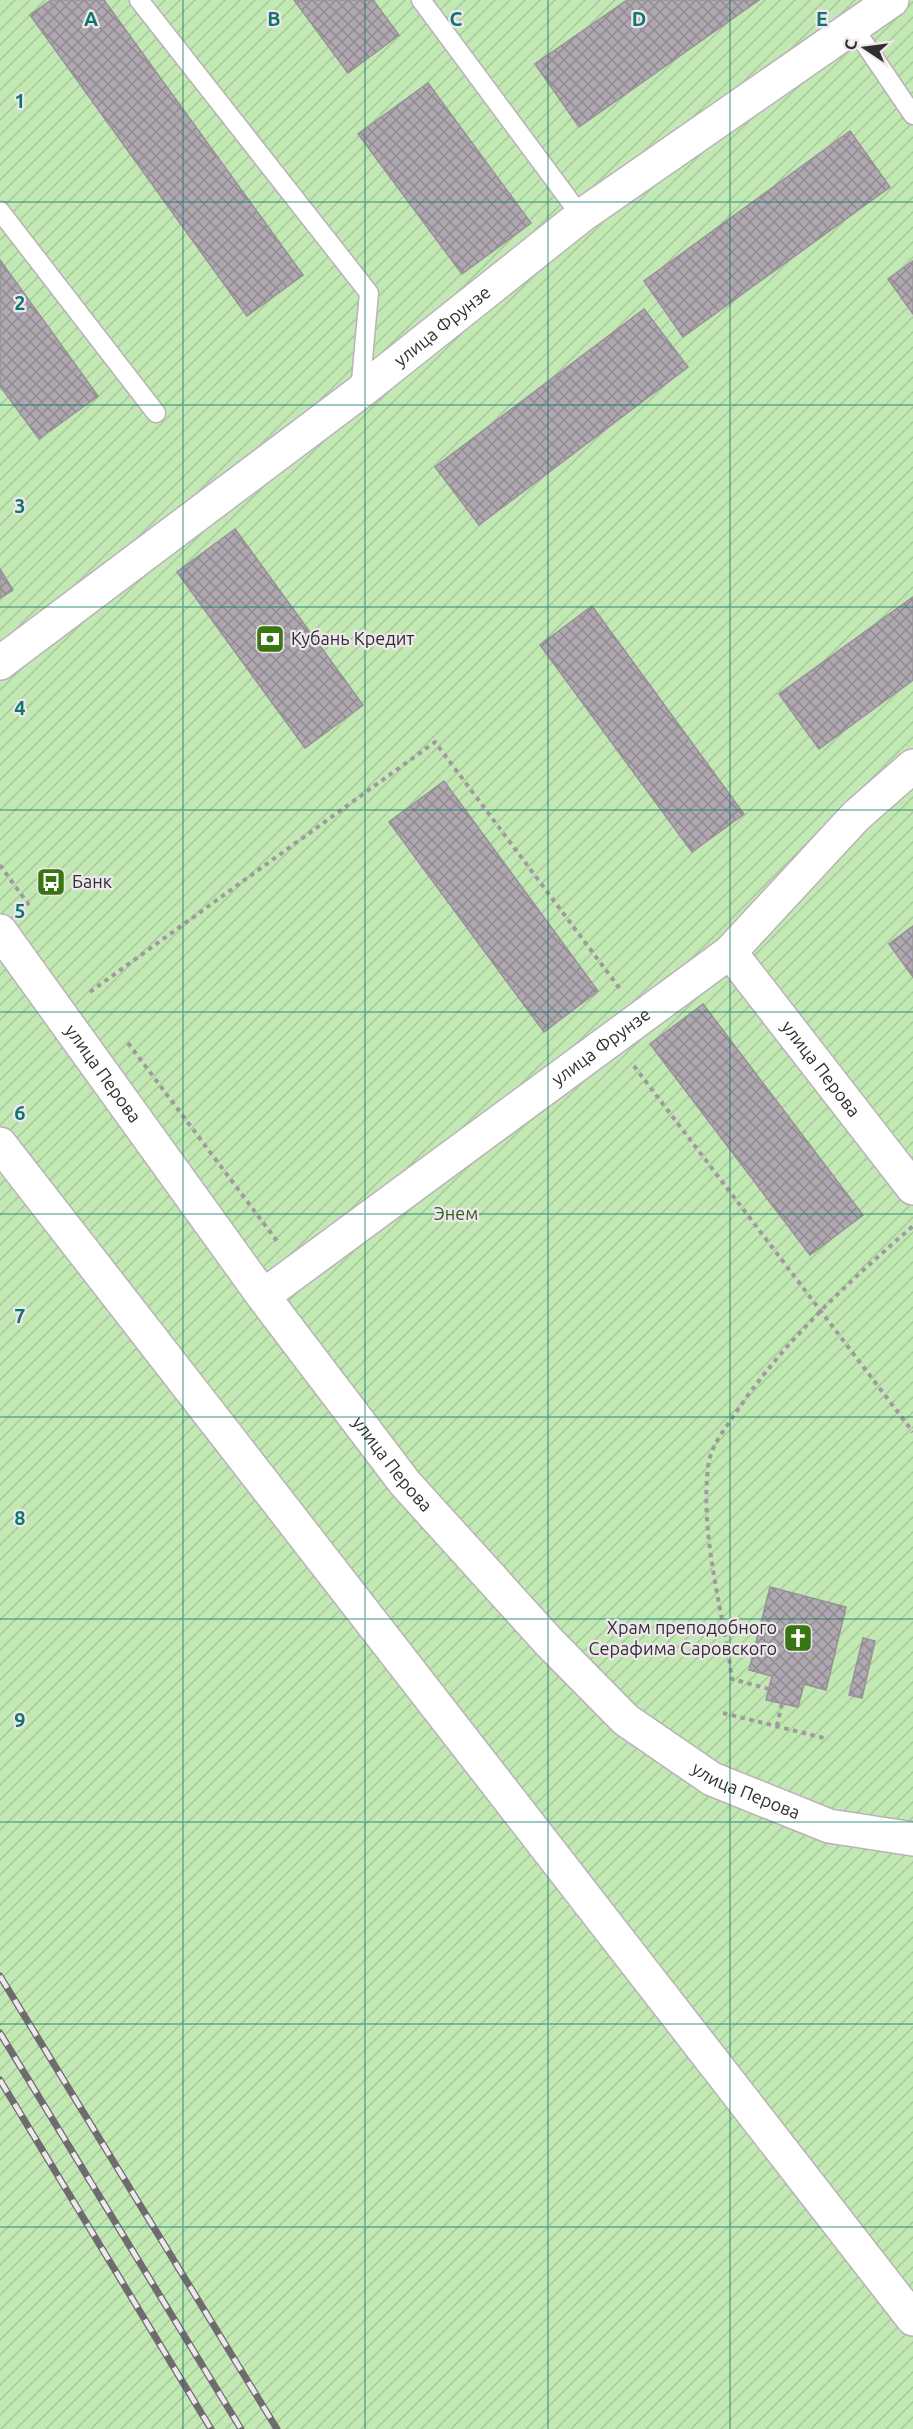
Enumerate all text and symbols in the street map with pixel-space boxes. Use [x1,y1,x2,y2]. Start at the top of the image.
text: A [84,7,98,30]
text: B [267,7,281,30]
text: C [450,7,463,30]
text: D [632,7,646,30]
text: E [816,7,828,30]
north arrow [835,18,895,78]
text: С [840,38,860,52]
text: 1 [14,89,26,112]
street label: улица Фрунзе [390,281,494,370]
text: 2 [14,291,26,314]
text: 3 [14,494,26,517]
bank icon: Кубань Кредит [254,623,286,655]
place label: Кубань Кредит [291,628,414,648]
text: 4 [14,696,26,719]
bus stop icon: Банк [35,866,67,898]
place label: Банк [72,871,112,891]
text: 5 [14,899,26,922]
street label: улица Фрунзе [547,1003,654,1089]
street label: улица Перова [778,1016,865,1120]
street label: улица Перова [62,1020,146,1126]
text: 6 [14,1101,26,1124]
park label: Энем [434,1203,478,1223]
text: 7 [14,1304,26,1327]
street label: улица Перова [349,1412,437,1515]
text: 8 [14,1506,26,1529]
place label: Храм преподобного Серафима Саровского [589,1617,777,1658]
church icon: Храм преподобного Серафима Саровского [782,1622,814,1654]
text: 9 [14,1708,26,1731]
street label: улица Перова [689,1757,803,1822]

